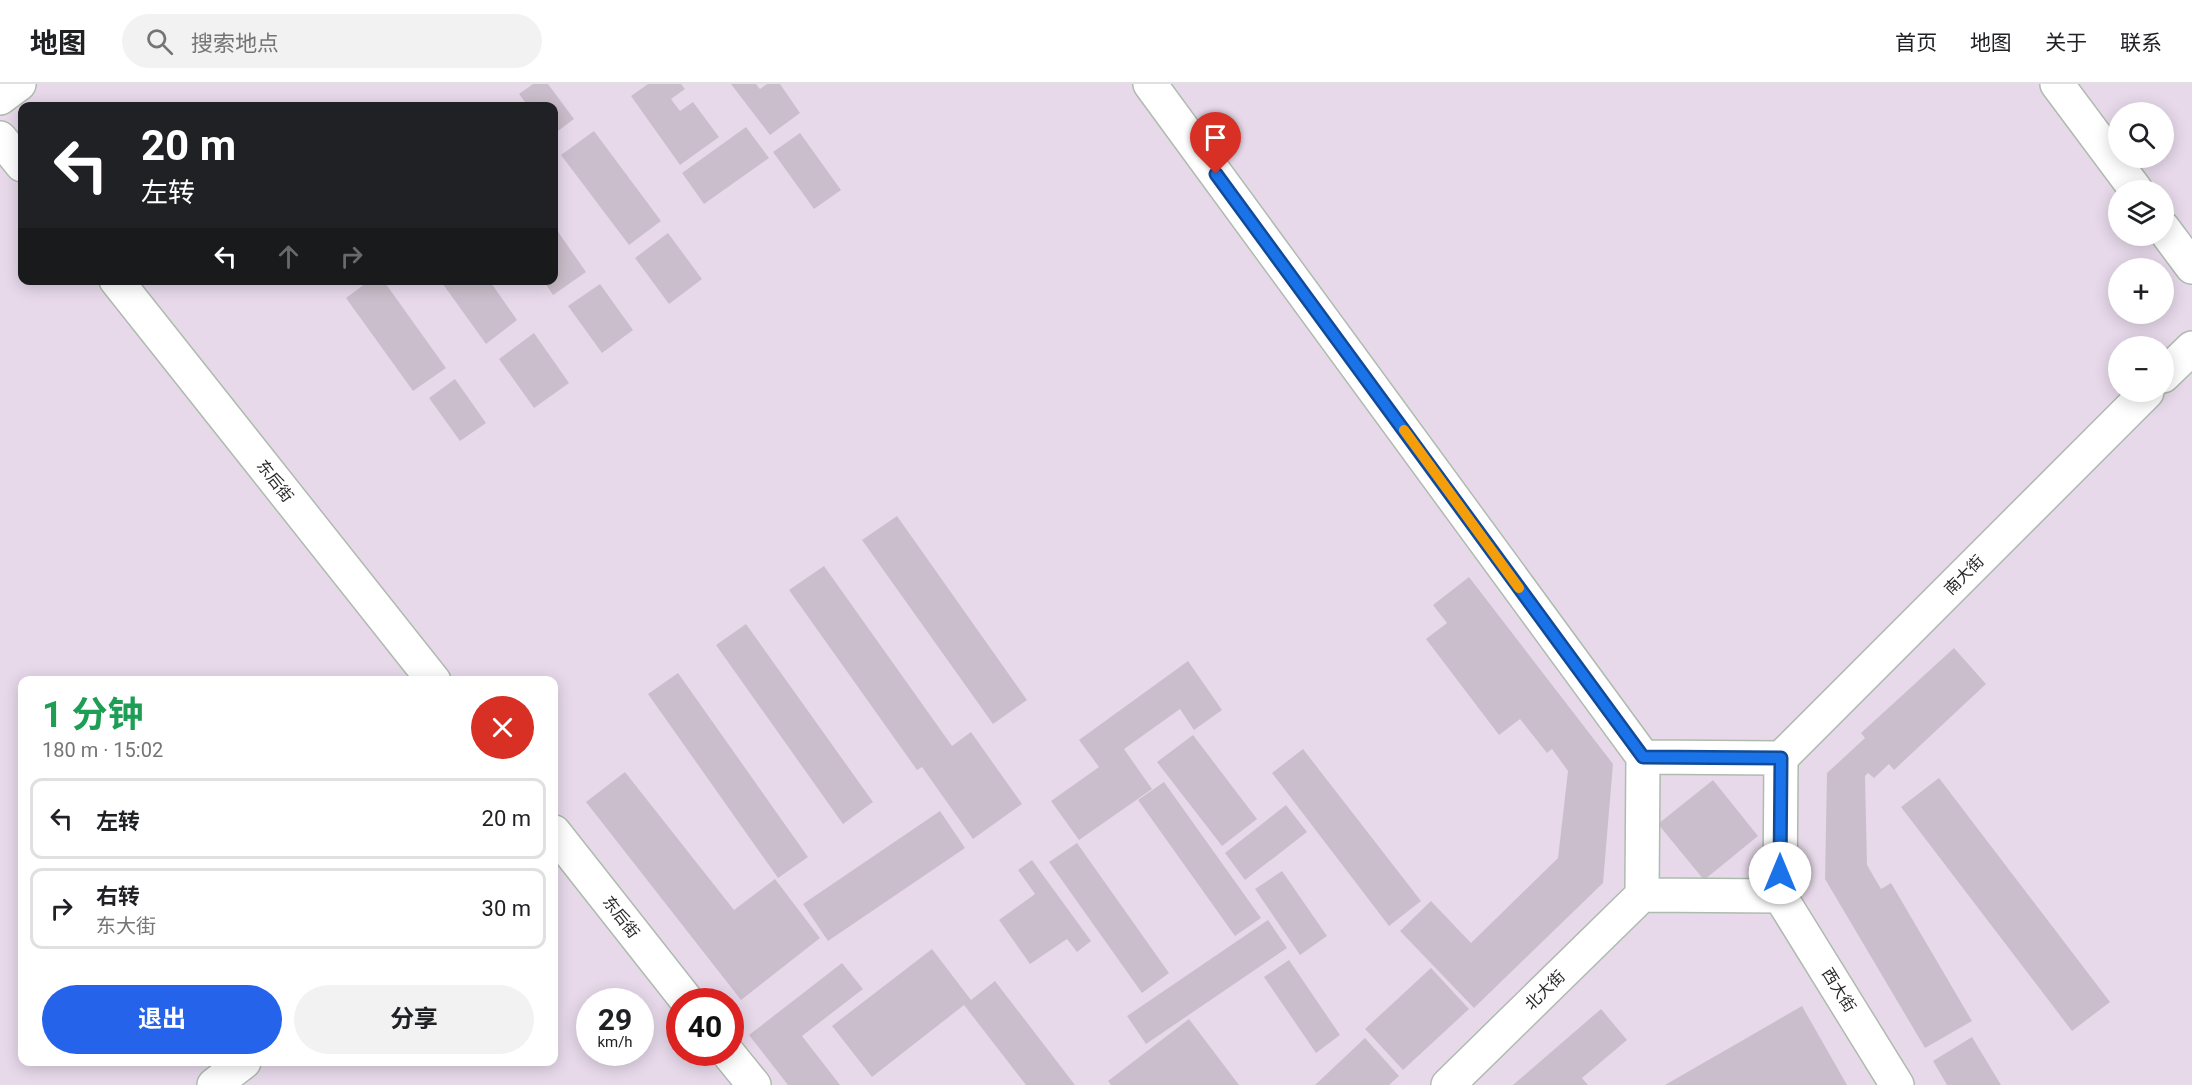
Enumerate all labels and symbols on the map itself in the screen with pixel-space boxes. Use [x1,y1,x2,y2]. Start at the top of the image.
pin [1190,112,1241,174]
street label: 东后街 [253,456,297,506]
street label: 南大街 [1940,551,1988,599]
position arrow [1748,841,1812,905]
street label: 东后街 [599,892,643,942]
street label: 西大街 [1818,965,1860,1015]
street label: 北大街 [1521,966,1569,1014]
speed limit sign: 40 [666,988,744,1066]

